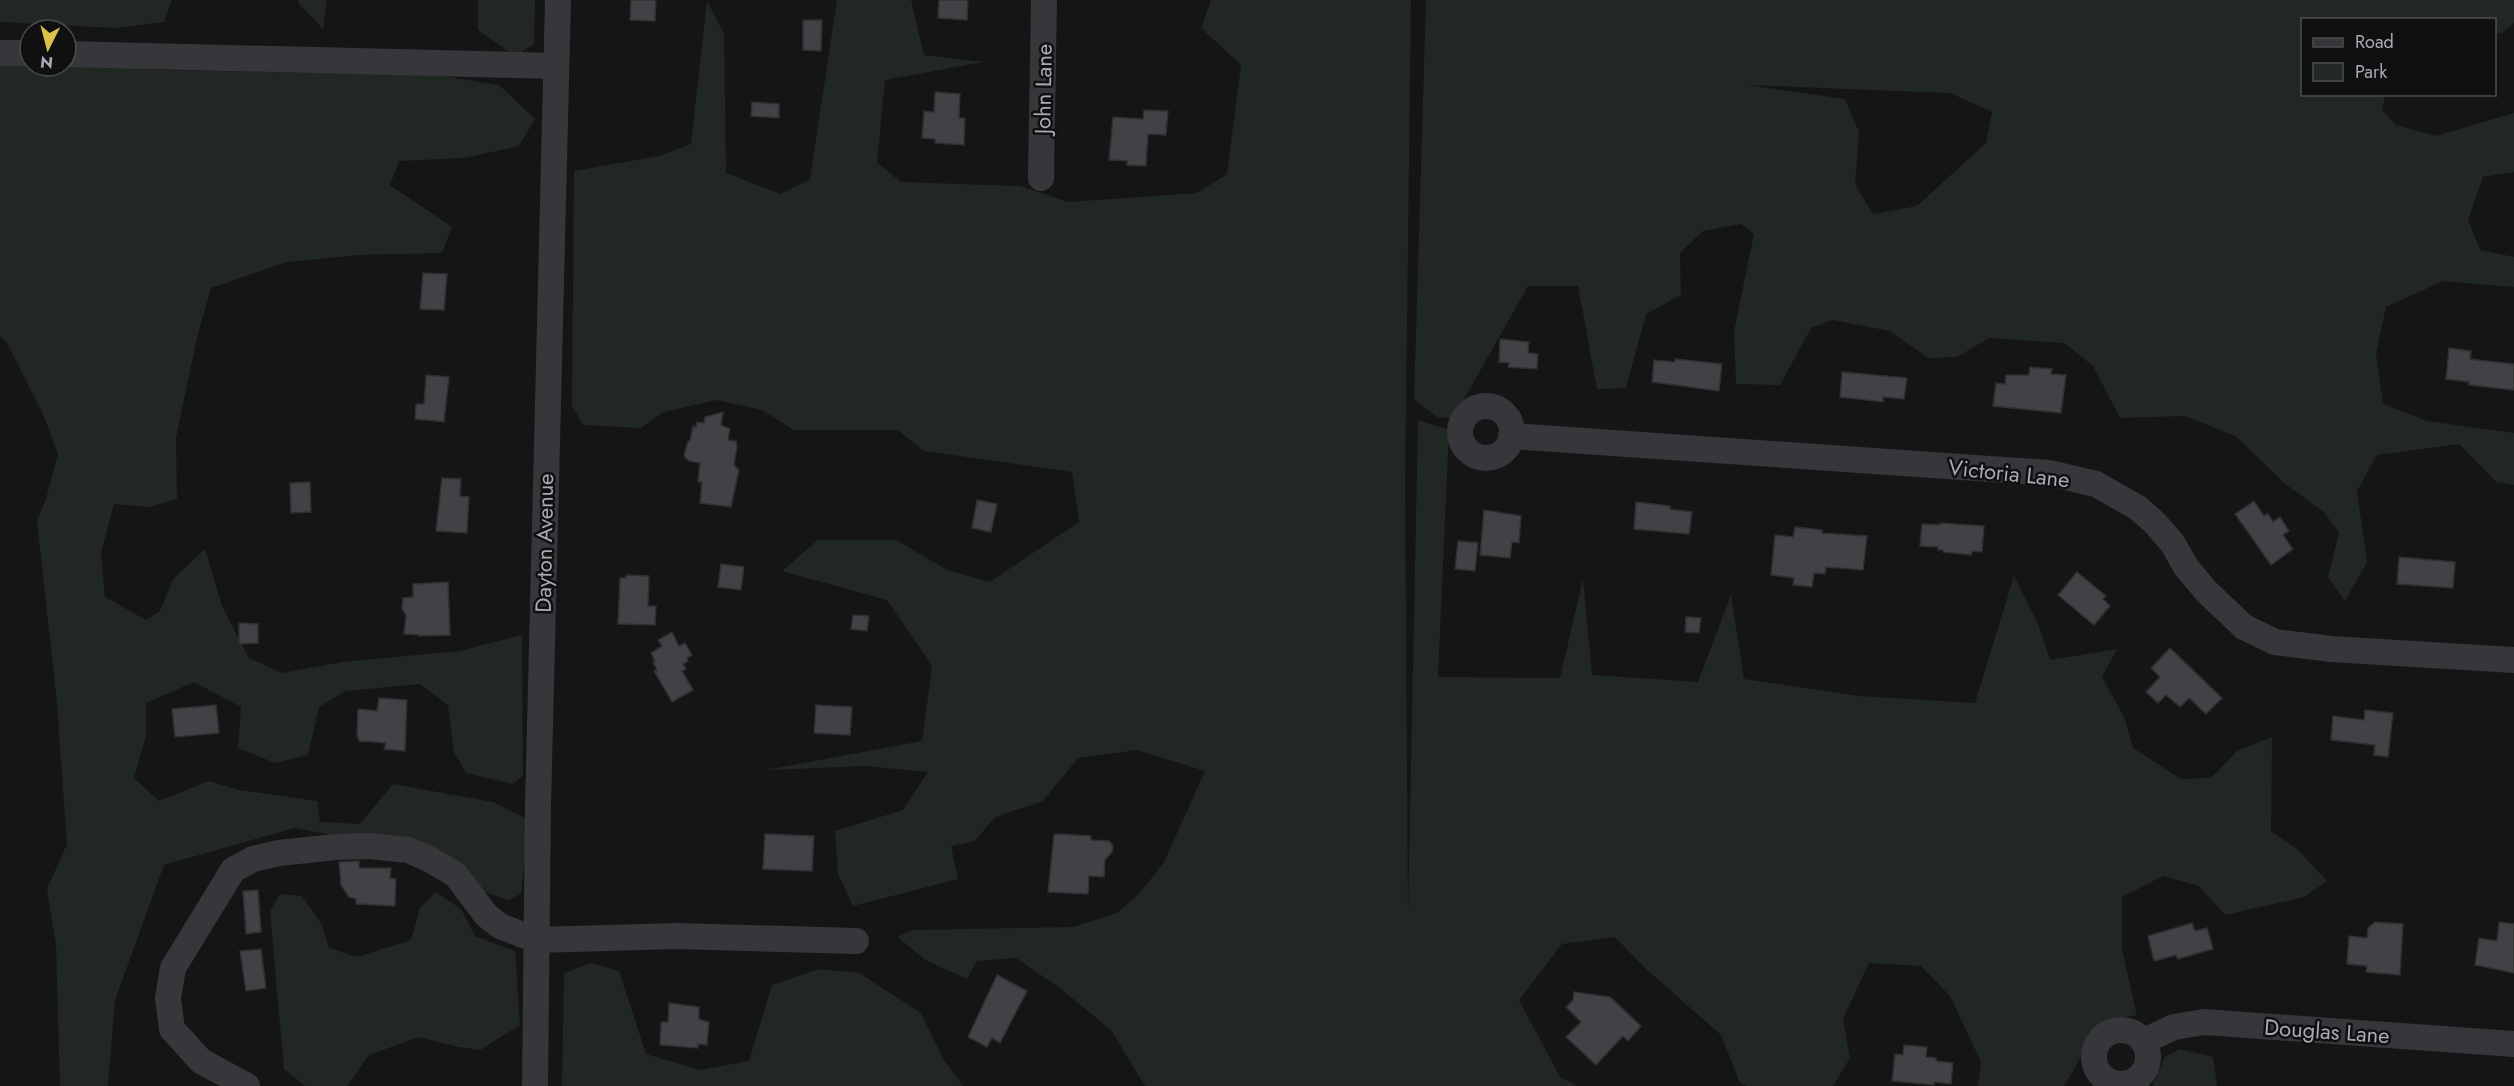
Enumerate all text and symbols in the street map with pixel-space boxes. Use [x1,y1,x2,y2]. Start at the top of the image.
north arrow [18,18,78,78]
legend [2301,18,2496,96]
text: Road [2355,29,2394,55]
street label: John Lane [1026,44,1060,137]
text: N [39,50,54,75]
text: Park [2355,59,2387,85]
street label: Victoria Lane [1947,451,2071,495]
street label: Dayton Avenue [527,473,561,613]
street label: Douglas Lane [2263,1011,2391,1051]

